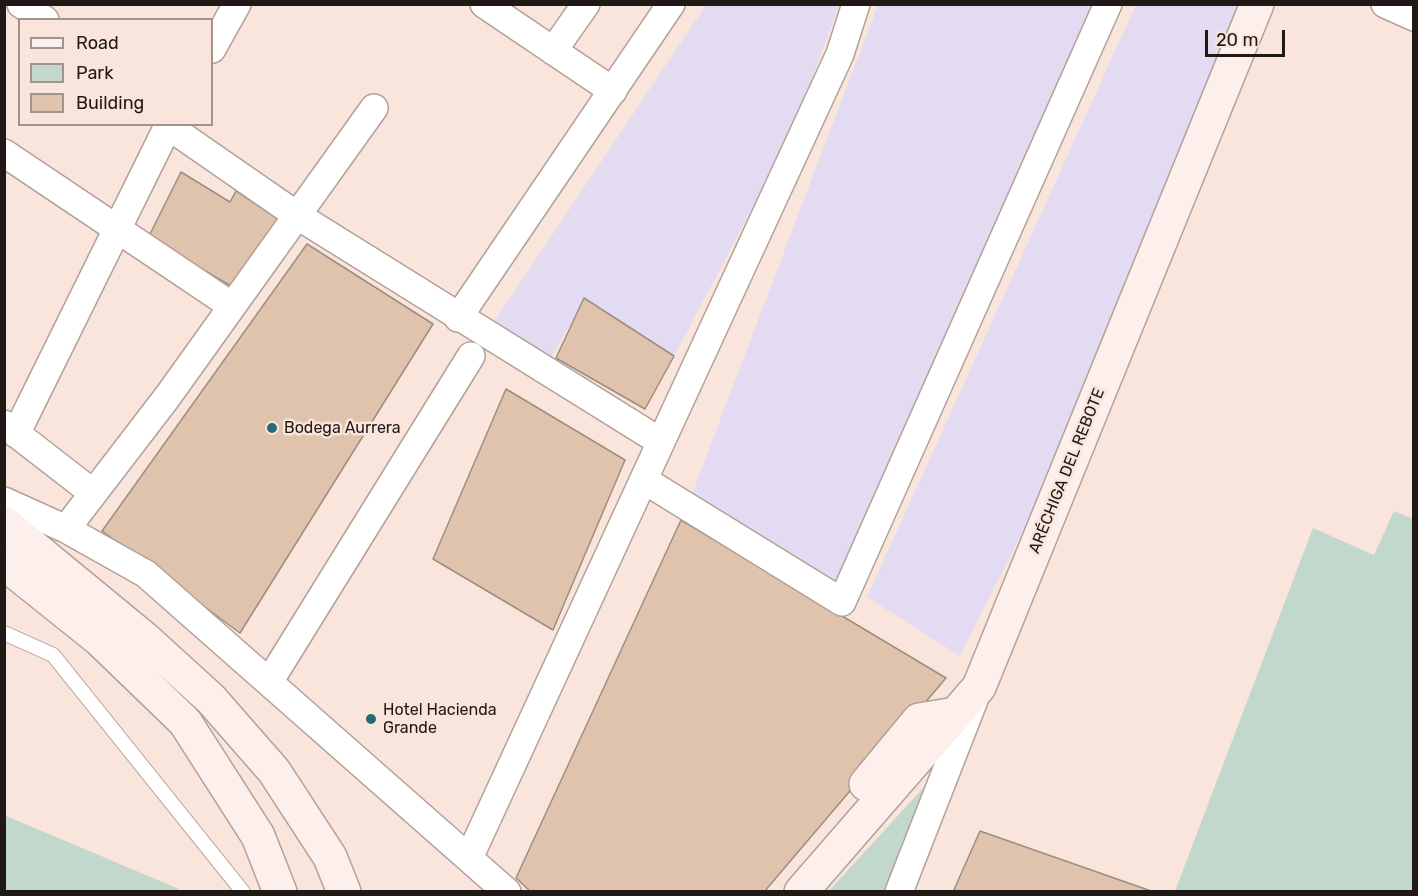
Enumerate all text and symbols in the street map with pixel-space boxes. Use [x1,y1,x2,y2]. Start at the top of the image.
legend [18,18,213,126]
scale bar [1208,18,1288,56]
text: 20 m [1216,29,1258,51]
text: Road [76,32,119,54]
text: Park [76,62,113,84]
text: Building [76,92,144,114]
street label: ARÉCHIGA DEL REBOTE [1025,386,1109,556]
place label: Bodega Aurrera [284,418,401,438]
marker: Bodega Aurrera [265,421,279,435]
place label: Hotel Hacienda Grande [383,700,497,738]
marker: Hotel Hacienda Grande [364,712,378,726]

